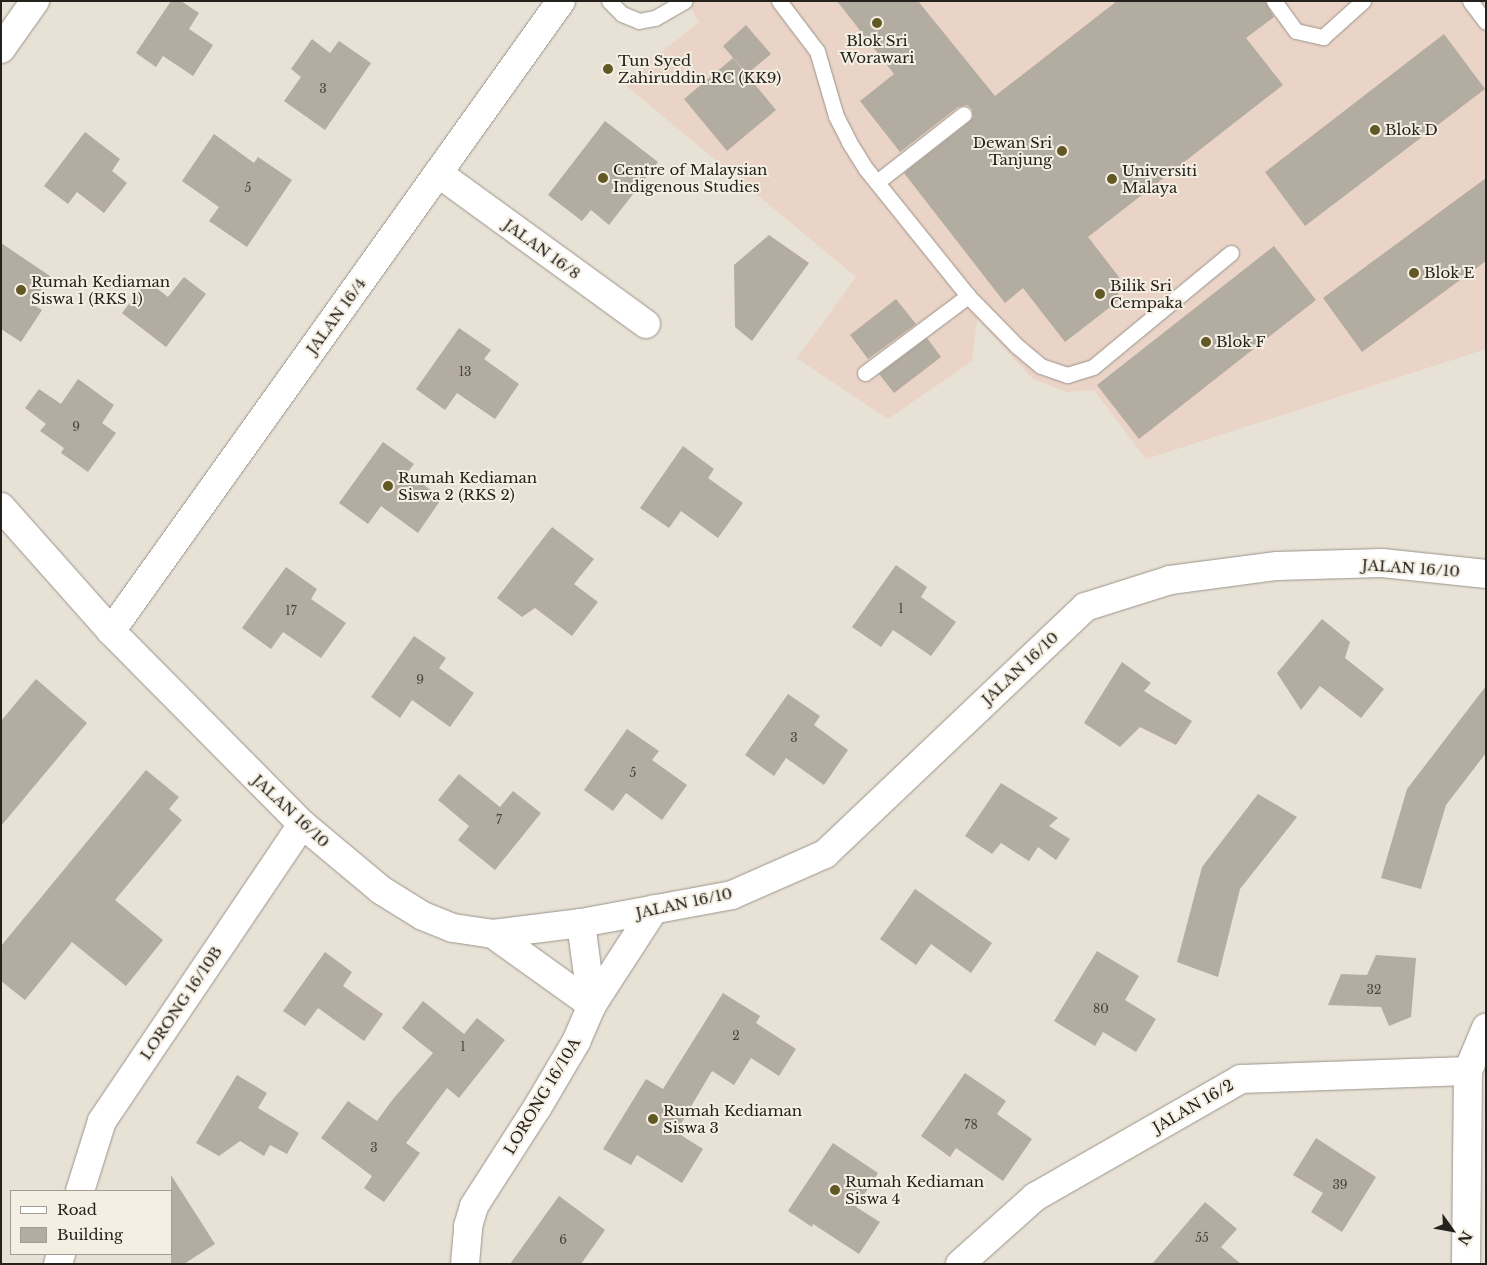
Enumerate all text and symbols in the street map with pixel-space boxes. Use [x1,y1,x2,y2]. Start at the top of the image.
marker: Blok Sri Worawari [871,17,883,29]
place label: Blok Sri Worawari [840,31,914,66]
place label: Tun Syed Zahiruddin RC (KK9) [618,51,781,86]
marker: Tun Syed Zahiruddin RC (KK9) [602,63,614,75]
house number: 3 [319,82,327,96]
place label: Blok D [1385,121,1438,139]
marker: Blok D [1369,124,1381,136]
place label: Dewan Sri Tanjung [973,133,1052,168]
marker: Dewan Sri Tanjung [1056,145,1068,157]
place label: Centre of Malaysian Indigenous Studies [613,160,767,195]
place label: Universiti Malaya [1122,161,1197,196]
marker: Centre of Malaysian Indigenous Studies [597,172,609,184]
marker: Universiti Malaya [1106,173,1118,185]
house number: 5 [245,181,251,195]
street label: JALAN 16/8 [500,215,584,283]
place label: Blok E [1424,264,1475,282]
marker: Blok E [1408,267,1420,279]
place label: Rumah Kediaman Siswa 1 (RKS 1) [31,272,170,307]
street label: JALAN 16/4 [302,275,370,357]
place label: Bilik Sri Cempaka [1110,276,1183,311]
marker: Rumah Kediaman Siswa 1 (RKS 1) [15,284,27,296]
marker: Bilik Sri Cempaka [1094,288,1106,300]
place label: Blok F [1216,333,1266,351]
marker: Blok F [1200,336,1212,348]
house number: 13 [459,365,471,379]
house number: 9 [72,420,80,434]
place label: Rumah Kediaman Siswa 2 (RKS 2) [398,468,537,503]
marker: Rumah Kediaman Siswa 2 (RKS 2) [382,480,394,492]
street label: JALAN 16/10 [1361,556,1461,580]
house number: 1 [898,602,904,616]
house number: 17 [285,604,297,618]
street label: JALAN 16/10 [978,628,1062,708]
house number: 9 [416,673,424,687]
house number: 3 [790,731,798,745]
house number: 5 [630,766,636,780]
street label: JALAN 16/10 [249,771,333,851]
house number: 7 [496,813,502,827]
street label: JALAN 16/10 [634,884,734,922]
street label: LORONG 16/10B [136,943,226,1063]
house number: 32 [1367,983,1381,997]
house number: 80 [1093,1002,1109,1016]
house number: 2 [732,1029,740,1043]
street label: LORONG 16/10A [500,1034,584,1158]
house number: 1 [460,1040,466,1054]
street label: JALAN 16/2 [1149,1076,1237,1136]
place label: Rumah Kediaman Siswa 3 [663,1101,802,1136]
marker: Rumah Kediaman Siswa 3 [647,1113,659,1125]
house number: 78 [964,1118,978,1132]
house number: 3 [370,1141,378,1155]
place label: Rumah Kediaman Siswa 4 [845,1172,984,1207]
house number: 39 [1332,1178,1348,1192]
marker: Rumah Kediaman Siswa 4 [829,1184,841,1196]
legend [10,1190,172,1255]
text: Road [57,1200,97,1219]
north arrow [1427,1205,1477,1255]
text: Building [57,1225,123,1244]
text: N [1454,1228,1476,1248]
house number: 55 [1195,1231,1209,1245]
house number: 6 [559,1233,567,1247]

